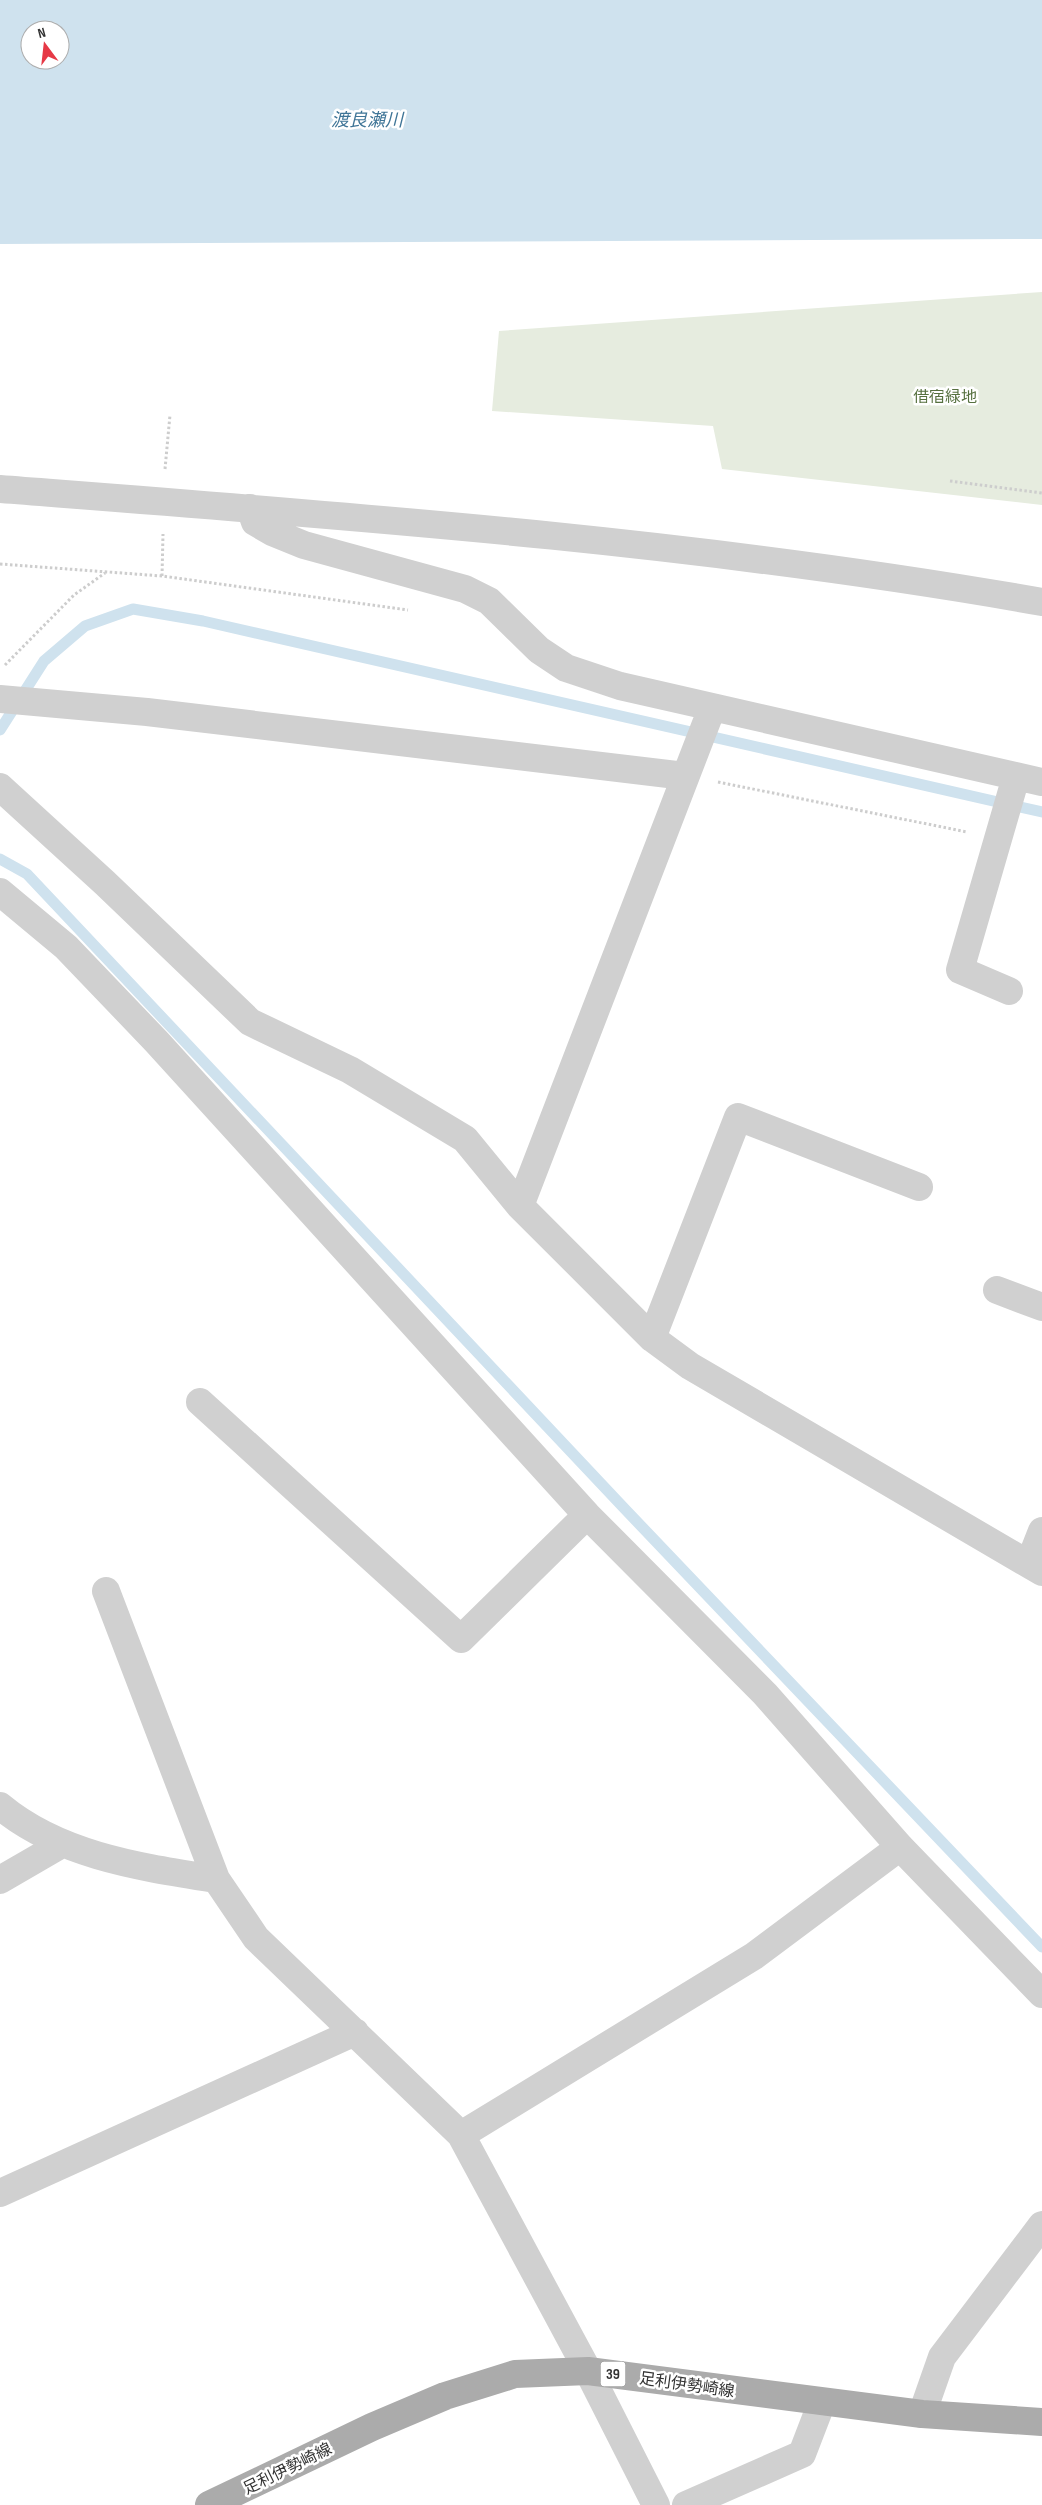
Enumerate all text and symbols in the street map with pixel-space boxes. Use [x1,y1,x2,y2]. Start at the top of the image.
north arrow [20,20,70,70]
text: N [36,24,48,42]
water label: 渡良瀬川 [331,110,405,131]
park label: 借宿緑地 [913,388,977,407]
road number: 39 [600,2362,626,2386]
street label: 足利伊勢崎線 [638,2369,736,2402]
street label: 足利伊勢崎線 [240,2440,335,2499]

